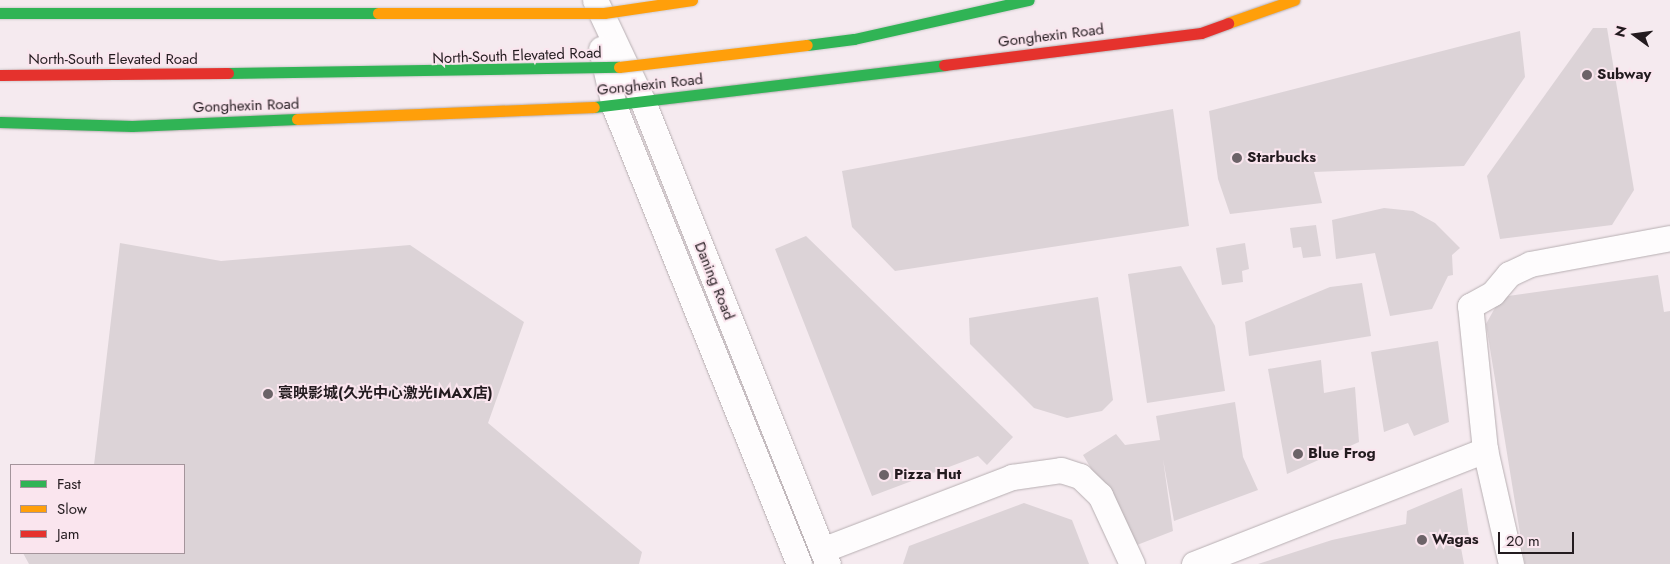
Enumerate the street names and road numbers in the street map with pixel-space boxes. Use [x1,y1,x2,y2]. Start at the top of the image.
street label: Gonghexin Road [997,21,1105,51]
street label: North-South Elevated Road [432,44,602,68]
street label: North-South Elevated Road [28,51,198,69]
street label: Gonghexin Road [596,70,704,100]
street label: Gonghexin Road [192,95,300,117]
street label: Daning Road [690,239,738,323]

